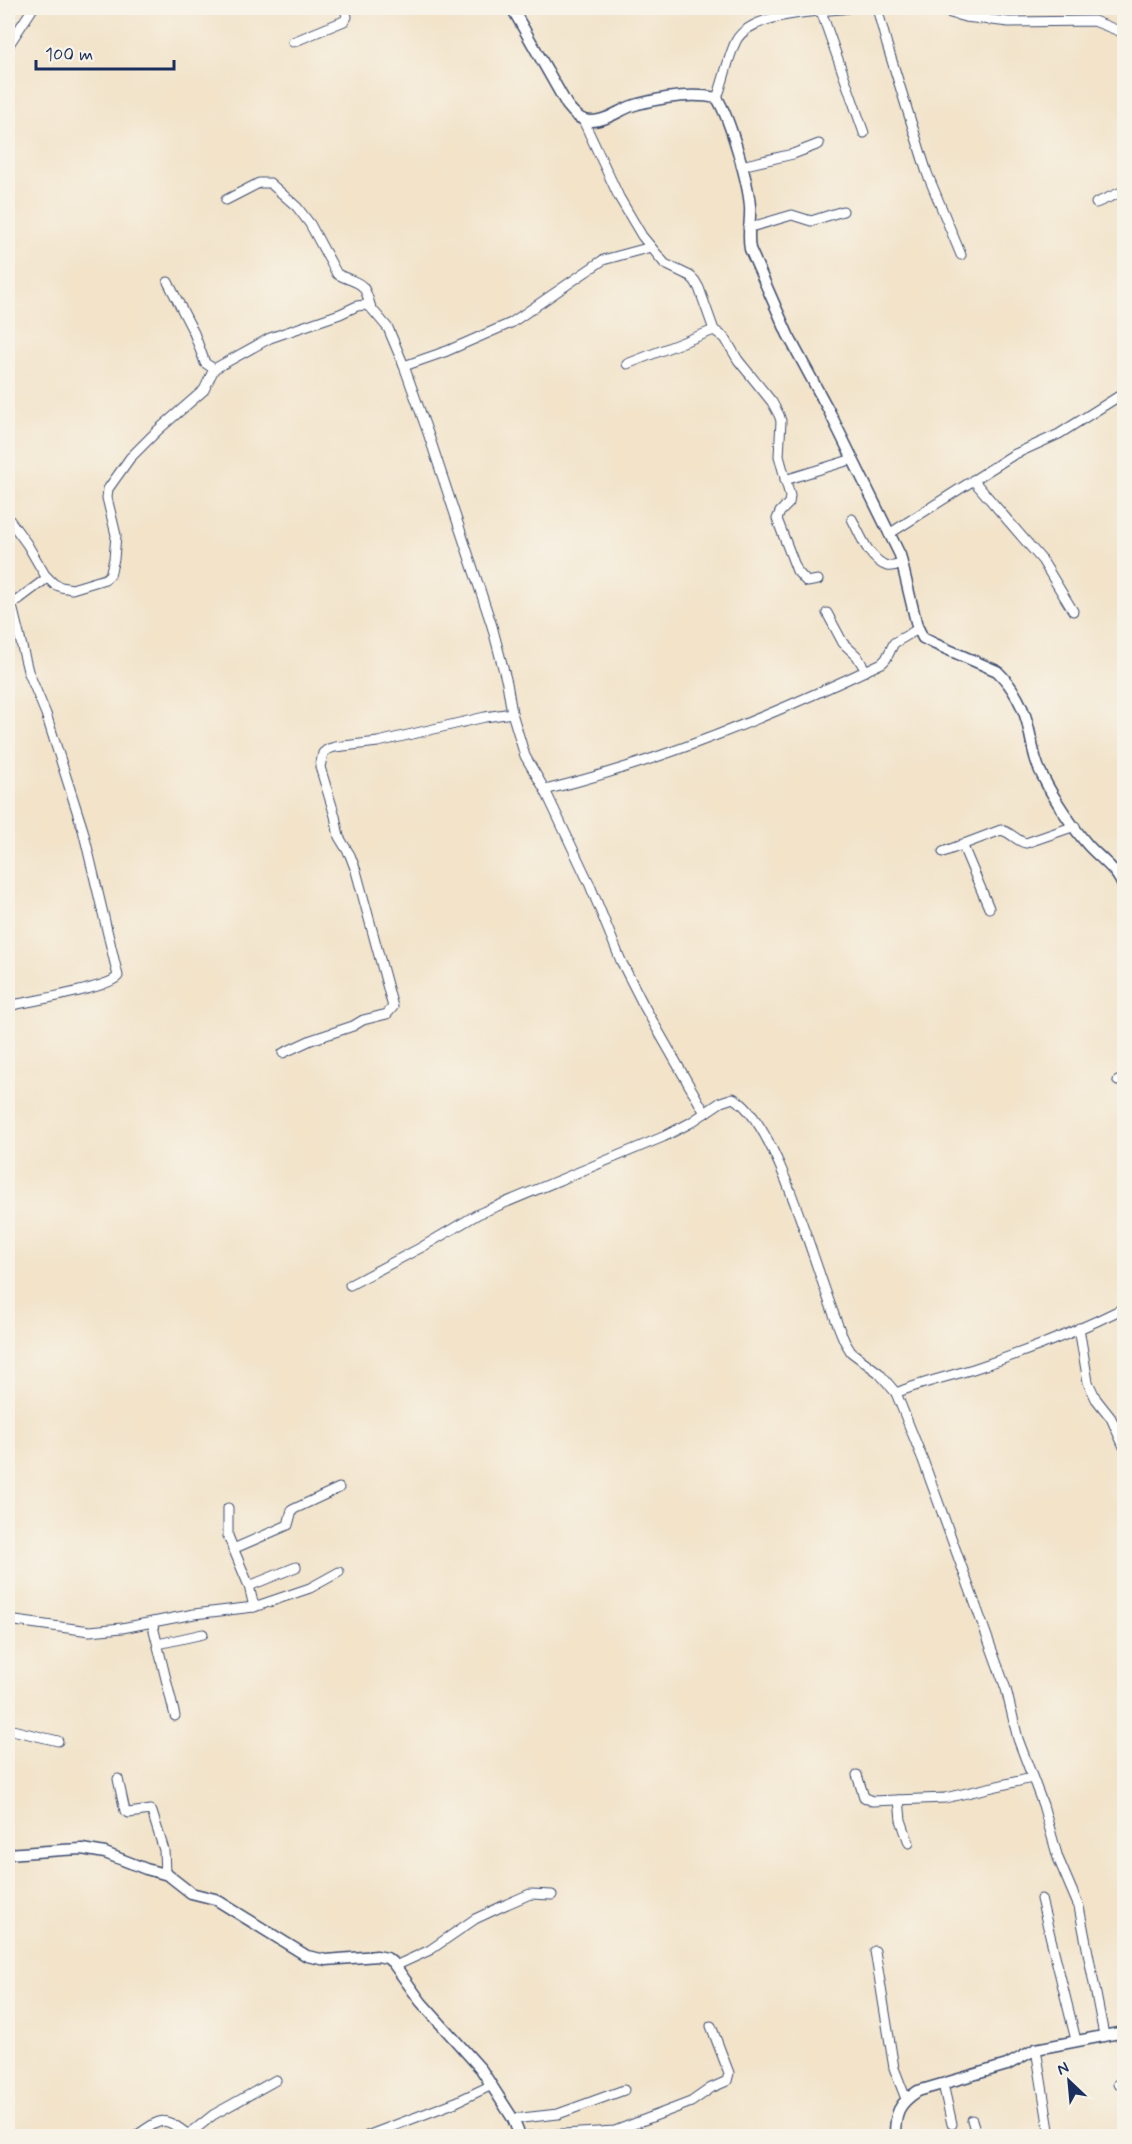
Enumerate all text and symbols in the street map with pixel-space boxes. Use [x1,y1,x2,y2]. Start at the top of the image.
scale bar [36,33,174,71]
text: 100 m [45,43,93,67]
north arrow [1039,2051,1099,2111]
text: N [1054,2057,1072,2081]

